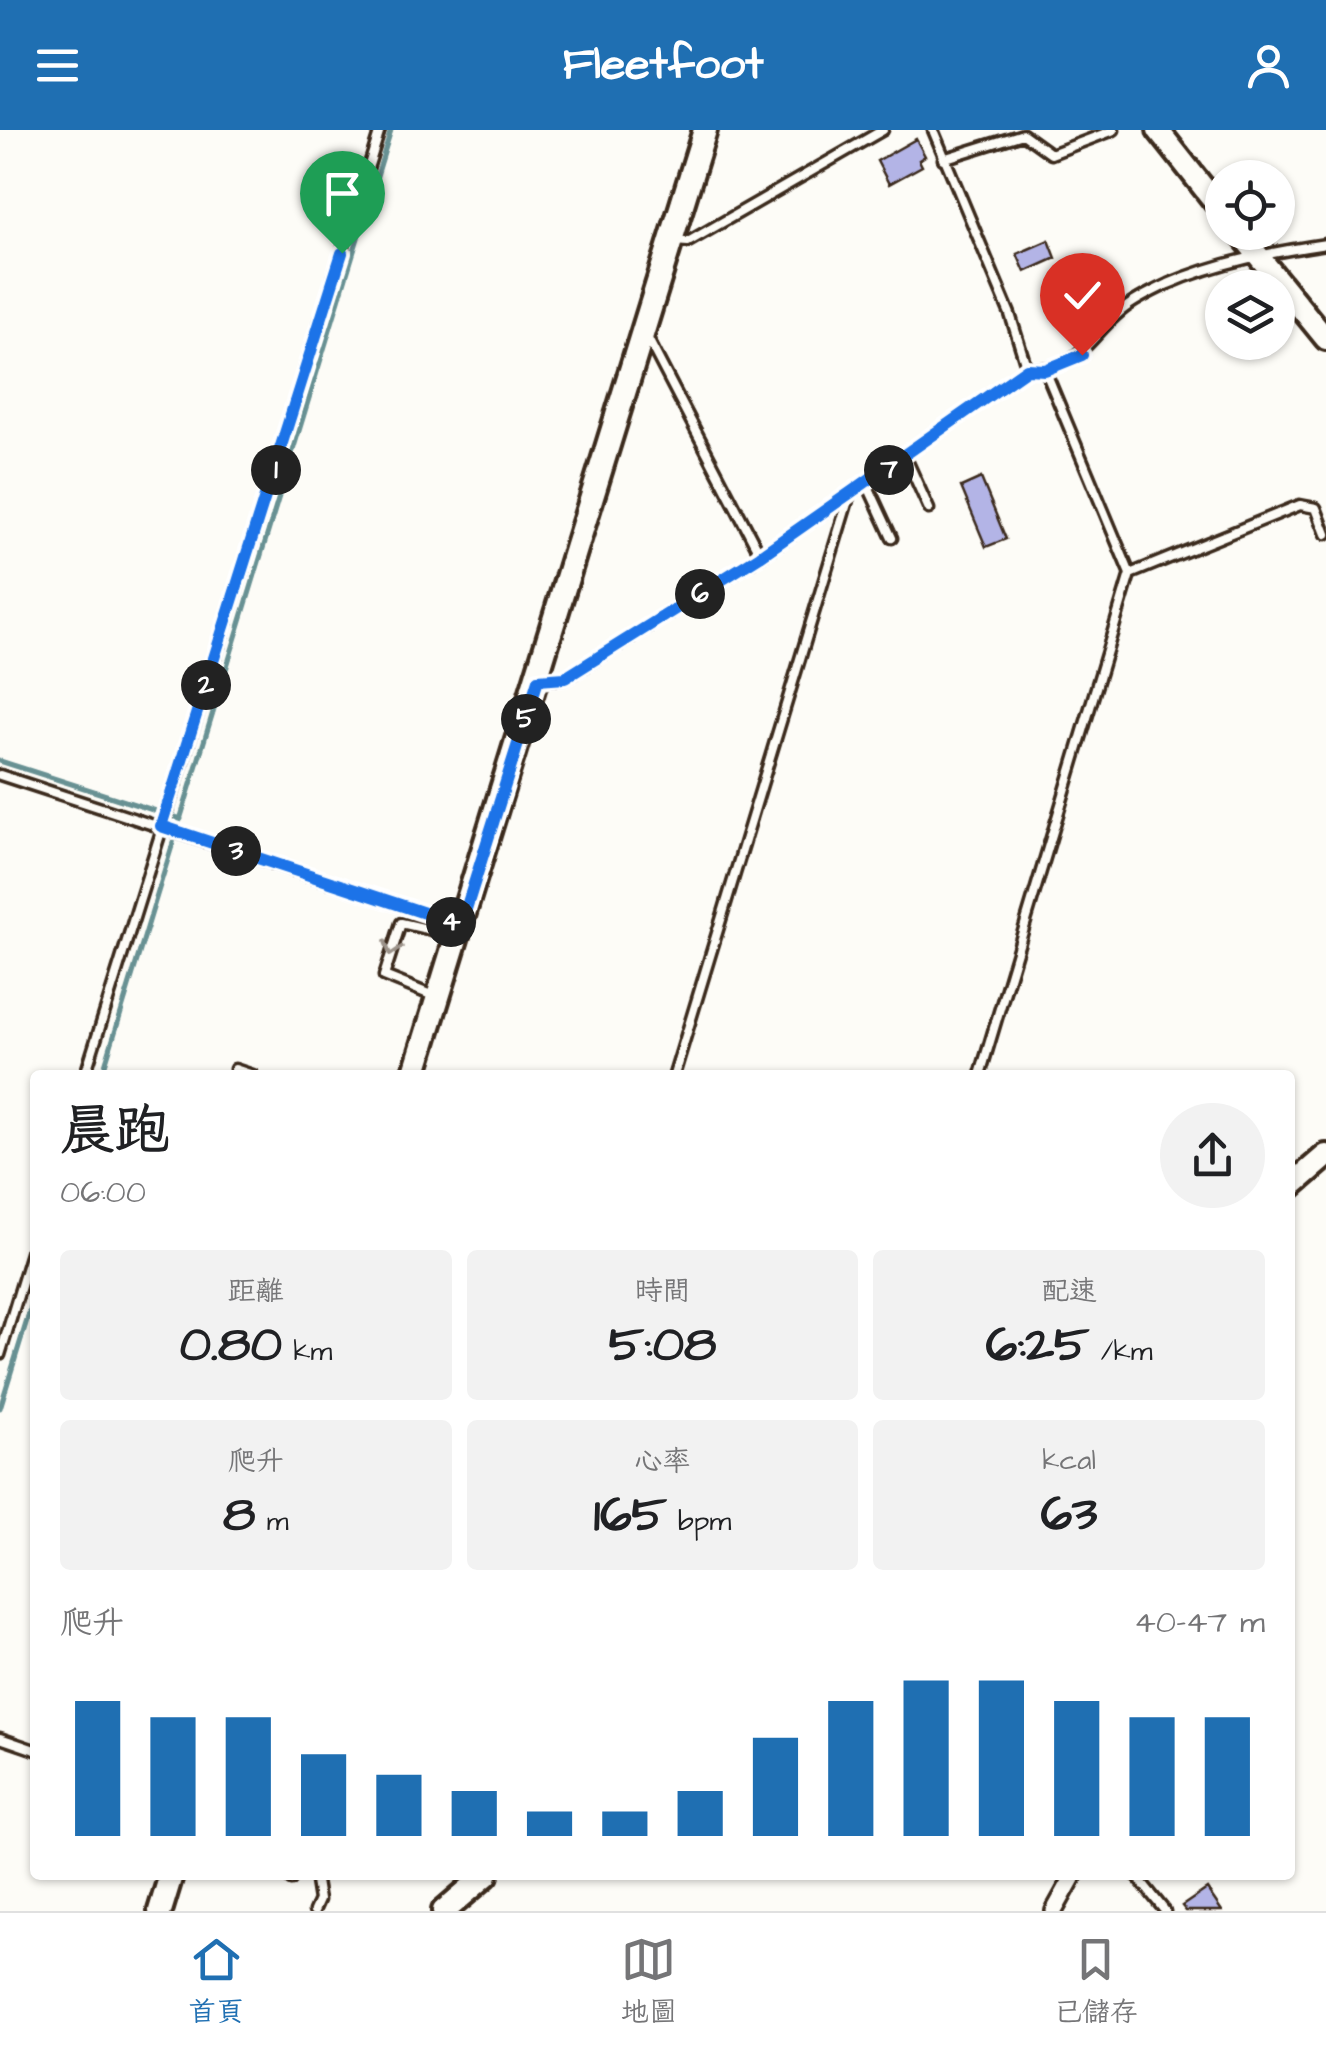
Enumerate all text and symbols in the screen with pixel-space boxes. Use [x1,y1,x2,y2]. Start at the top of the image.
text: Fleetfoot [563,34,763,96]
icon: menu [30,38,85,93]
icon: person [1241,38,1296,93]
pin [300,151,385,254]
map controls [1205,160,1295,360]
button: locate [1205,160,1295,250]
icon: arrive [315,166,370,221]
pin [1040,253,1125,356]
icon: check [1055,268,1110,323]
button: layers [1205,270,1295,360]
pin: 1 [251,445,301,495]
pin: 7 [864,445,914,495]
text: 1 [274,450,278,489]
text: 7 [880,450,898,489]
pin: 6 [675,569,725,619]
text: 6 [691,574,709,613]
pin: 2 [181,660,231,710]
text: 2 [198,665,214,704]
pin: 5 [501,694,551,744]
text: 5 [516,699,536,738]
pin: 3 [211,826,261,876]
text: 3 [229,831,243,870]
pin: 4 [426,897,476,947]
text: 4 [441,902,461,941]
one-way arrow [384,940,404,957]
text: 晨跑 [60,1094,170,1170]
button: share [1160,1103,1265,1208]
text: 06:00 [60,1170,146,1215]
text: 距離 [228,1272,284,1311]
text: 時間 [634,1272,691,1311]
text: 配速 [1041,1272,1097,1311]
text: 0.80 [179,1311,282,1380]
text: 5:08 [609,1311,716,1380]
text: 6:25 [986,1311,1090,1380]
text: km [282,1332,332,1371]
text: /km [1090,1332,1152,1371]
text: kcal [1042,1441,1096,1480]
text: 爬升 [228,1442,284,1481]
text: 心率 [634,1442,691,1481]
text: 63 [1041,1480,1098,1549]
text: 8 [223,1481,256,1550]
text: 165 [594,1481,667,1550]
text: m [256,1502,289,1541]
text: bpm [667,1502,731,1541]
text: 40–47 m [1134,1600,1265,1645]
text: 爬升 [60,1601,124,1646]
tab: 首頁 [188,1932,244,2032]
tab: 地圖 [621,1932,677,2032]
tab: 已儲存 [1054,1932,1138,2032]

